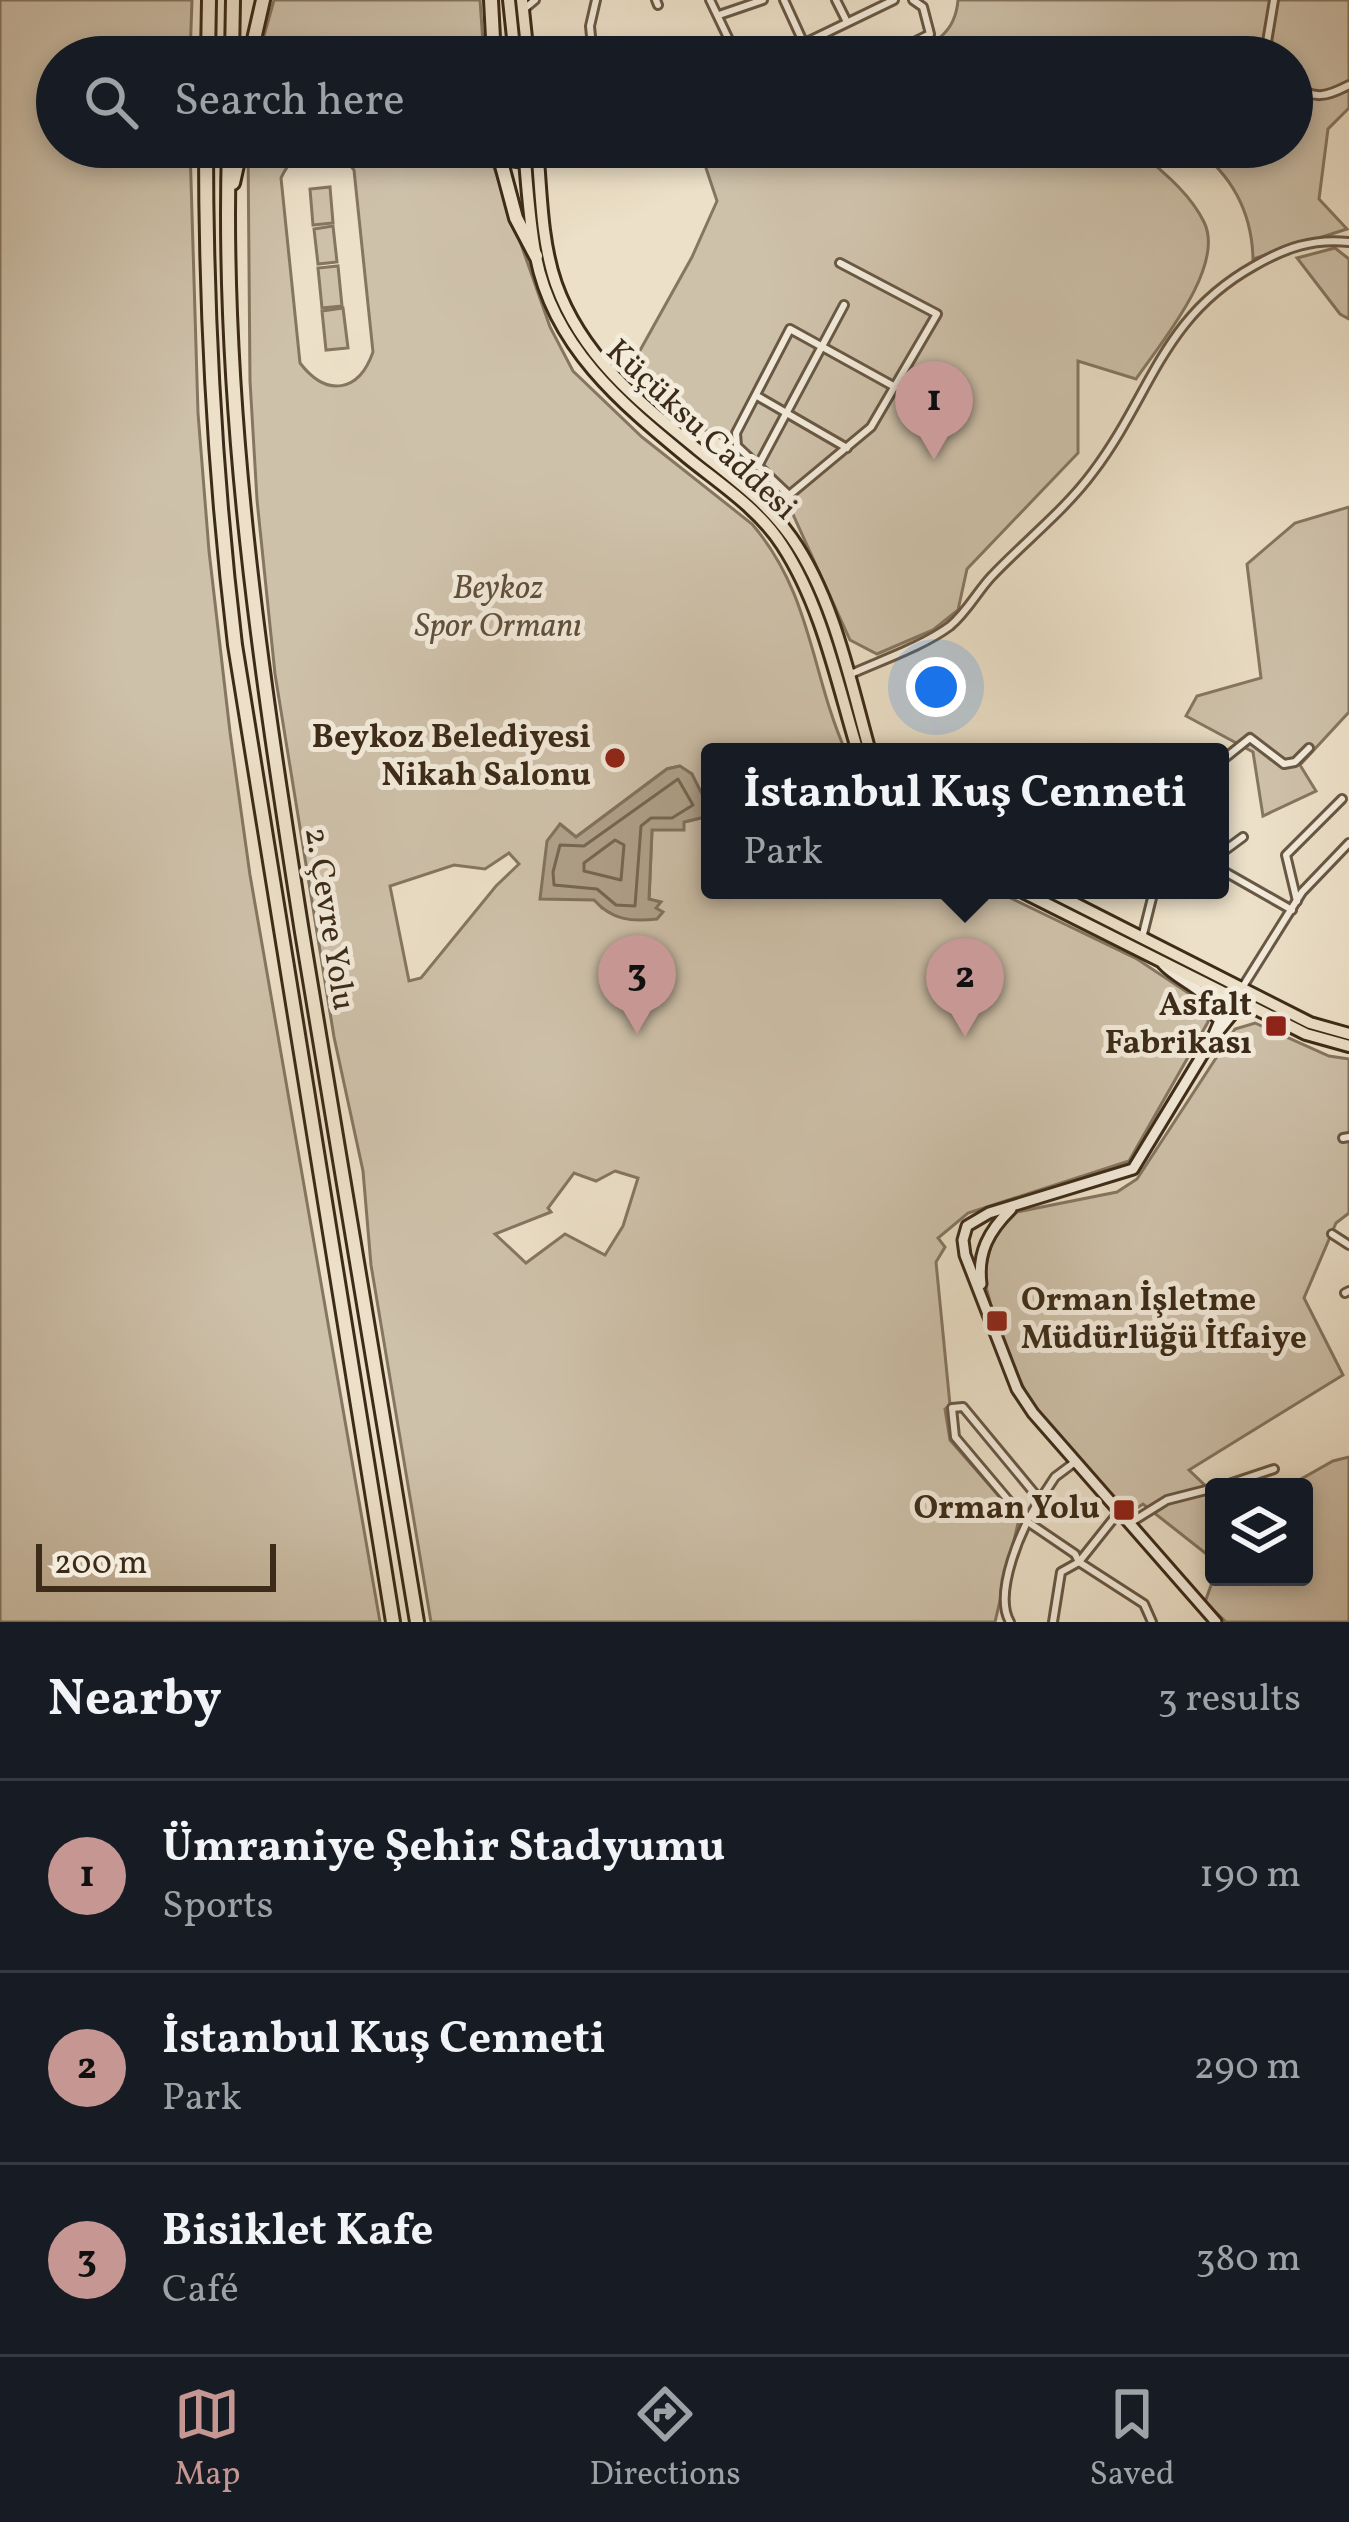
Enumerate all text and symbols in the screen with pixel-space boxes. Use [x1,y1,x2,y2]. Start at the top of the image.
search box [36,36,1313,168]
icon: search [78,69,144,135]
text: Search here [174,71,405,134]
street label: Küçüksu Caddesi [594,330,806,532]
pin: 1 [895,361,973,460]
park label: Beykoz Spor Ormanı [414,567,582,651]
your location [906,657,966,717]
place label: Beykoz Belediyesi Nikah Salonu [312,716,591,800]
popup [701,743,1229,899]
marker: Beykoz Belediyesi Nikah Salonu [602,745,628,771]
text: İstanbul Kuş Cenneti [743,763,1187,826]
street label: 2. Çevre Yolu [291,824,365,1014]
text: Park [743,826,823,880]
pin: 3 [598,935,676,1034]
pin: 2 [926,938,1004,1037]
place label: Asfalt Fabrikası [1105,984,1252,1068]
marker: Asfalt Fabrikası [1263,1013,1289,1039]
place label: Orman İşletme Müdürlüğü İtfaiye [1021,1279,1307,1363]
marker: Orman İşletme Müdürlüğü İtfaiye [984,1308,1010,1334]
map controls [1205,1478,1313,1586]
button: layers [1205,1478,1313,1586]
place label: Orman Yolu [913,1487,1100,1533]
marker: Orman Yolu [1111,1497,1137,1523]
scale bar [36,1538,276,1591]
text: 200 m [54,1542,148,1588]
text: Nearby [48,1665,222,1736]
text: 3 results [1158,1673,1301,1727]
text: Ümraniye Şehir Stadyumu [162,1817,725,1880]
text: 1 [79,1849,95,1903]
text: 190 m [1199,1849,1301,1903]
text: Sports [162,1880,273,1934]
text: İstanbul Kuş Cenneti [162,2009,606,2072]
text: 2 [77,2041,97,2095]
text: 290 m [1194,2041,1301,2095]
text: Park [162,2072,242,2126]
text: Bisiklet Kafe [162,2201,434,2264]
text: 3 [77,2233,97,2287]
text: 380 m [1195,2233,1301,2287]
text: Café [162,2264,239,2318]
tab: Map [174,2381,241,2499]
tab: Directions [589,2381,741,2499]
tab: Saved [1090,2381,1175,2499]

